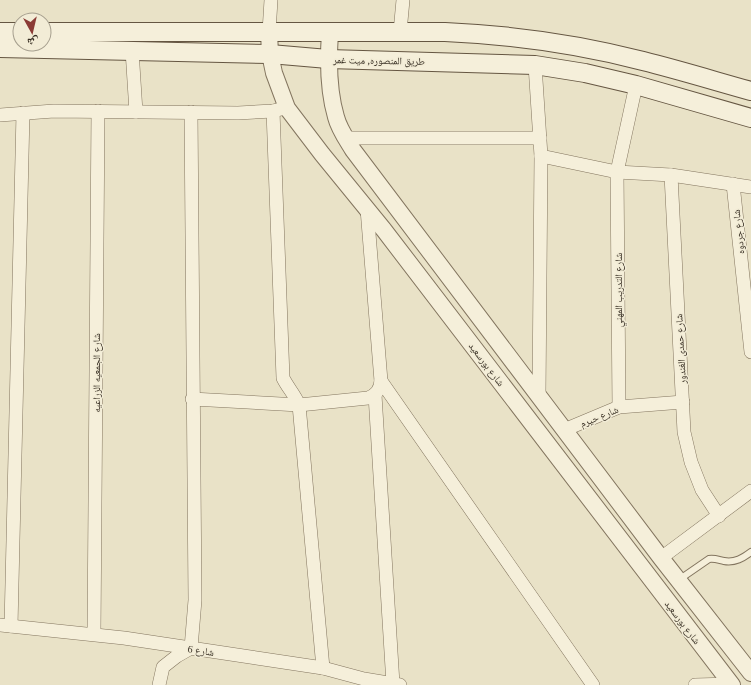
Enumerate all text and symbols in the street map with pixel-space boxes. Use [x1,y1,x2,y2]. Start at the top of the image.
north arrow [12,12,52,52]
text: ش [26,33,40,49]
street label: طريق المنصوره, ميت غمر [332,54,425,68]
street label: شارع جردوه [731,209,747,255]
street label: شارع التدريب المهني [613,252,627,327]
street label: شارع حمدى الغندور [673,313,689,385]
street label: شارع الجمعيه الزراعيه [91,333,103,413]
street label: شارع بورسعيد [466,340,507,389]
street label: شارع حيرم [578,404,621,431]
street label: شارع بورسعيد [662,598,703,647]
street label: شارع 6 [187,643,215,659]

